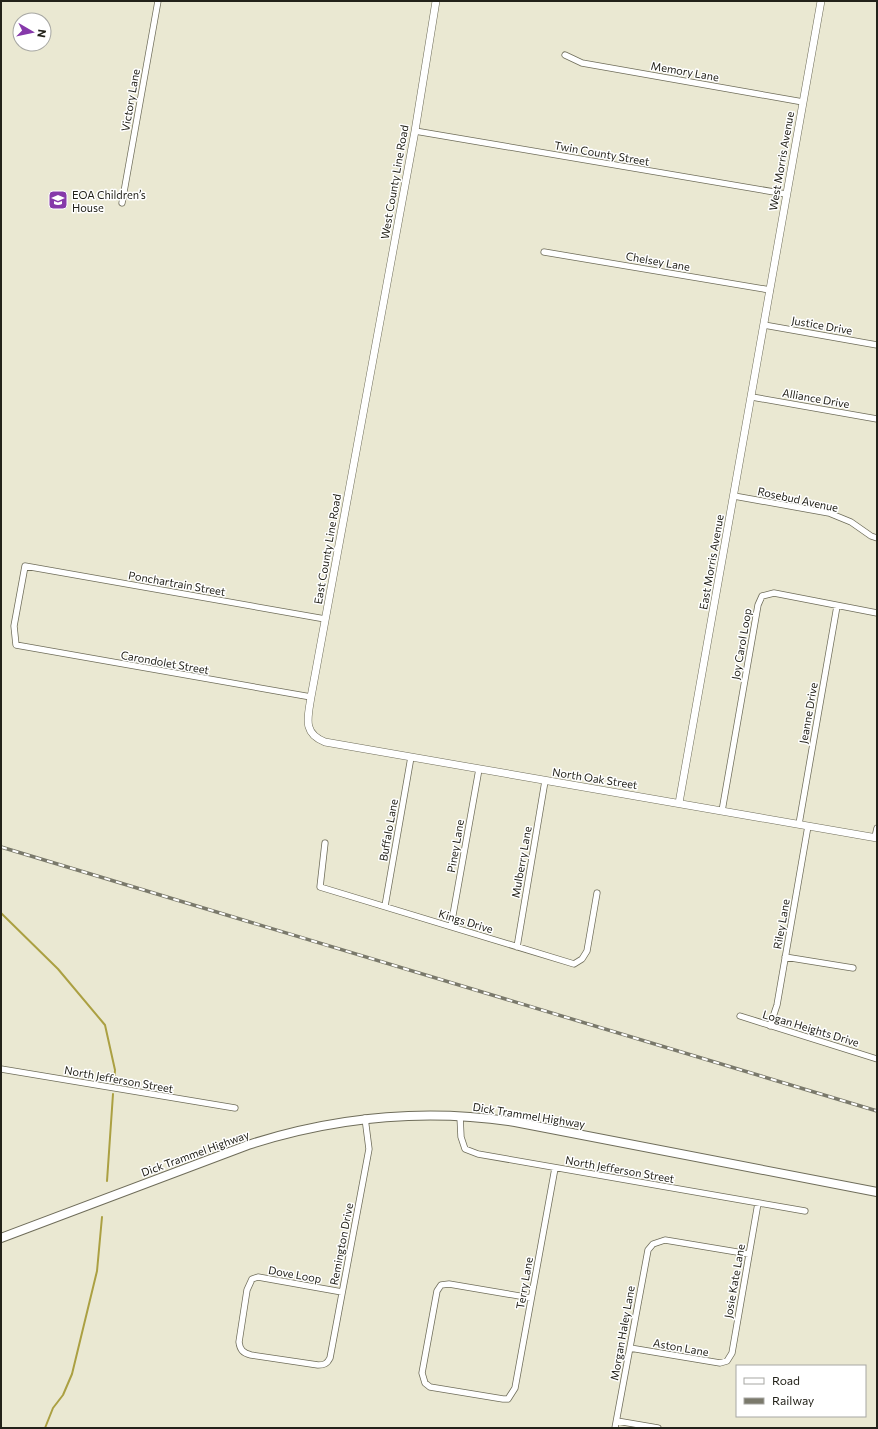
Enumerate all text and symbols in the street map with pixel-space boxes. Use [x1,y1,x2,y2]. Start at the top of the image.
north arrow [12,12,52,52]
text: N [35,29,49,39]
street label: Memory Lane [650,59,720,83]
street label: Victory Lane [118,68,142,132]
street label: West Morris Avenue [766,110,796,212]
street label: West County Line Road [378,124,410,240]
street label: Twin County Street [553,138,651,168]
place label: EOA Children’s House [72,188,146,214]
school or university icon: EOA Children’s House [47,189,69,211]
street label: Chelsey Lane [625,249,691,273]
street label: Justice Drive [790,313,854,338]
street label: Alliance Drive [781,386,851,410]
street label: Rosebud Avenue [757,484,840,514]
street label: East County Line Road [311,493,343,605]
street label: East Morris Avenue [696,513,726,611]
street label: Ponchartrain Street [127,568,227,598]
street label: Joy Carol Loop [728,607,755,681]
street label: Carondolet Street [120,648,211,676]
street label: Jeanne Drive [796,681,821,745]
street label: North Oak Street [551,765,639,791]
street label: Buffalo Lane [376,798,400,862]
street label: Piney Lane [444,818,466,874]
street label: Mulberry Lane [508,825,534,899]
street label: Riley Lane [770,898,792,950]
street label: Kings Drive [437,907,495,935]
street label: Logan Heights Drive [761,1007,861,1049]
street label: North Jefferson Street [63,1063,175,1096]
street label: Dick Trammel Highway [472,1100,586,1130]
street label: Dick Trammel Highway [139,1127,251,1179]
street label: North Jefferson Street [564,1153,676,1186]
street label: Remington Drive [327,1202,355,1286]
street label: Josie Kate Lane [721,1243,748,1319]
street label: Terry Lane [513,1256,535,1310]
street label: Dove Loop [267,1263,323,1285]
street label: Morgan Haley Lane [607,1284,637,1381]
street label: Aston Lane [652,1336,710,1358]
legend [736,1365,866,1417]
text: Road [772,1373,800,1387]
text: Railway [772,1393,814,1407]

